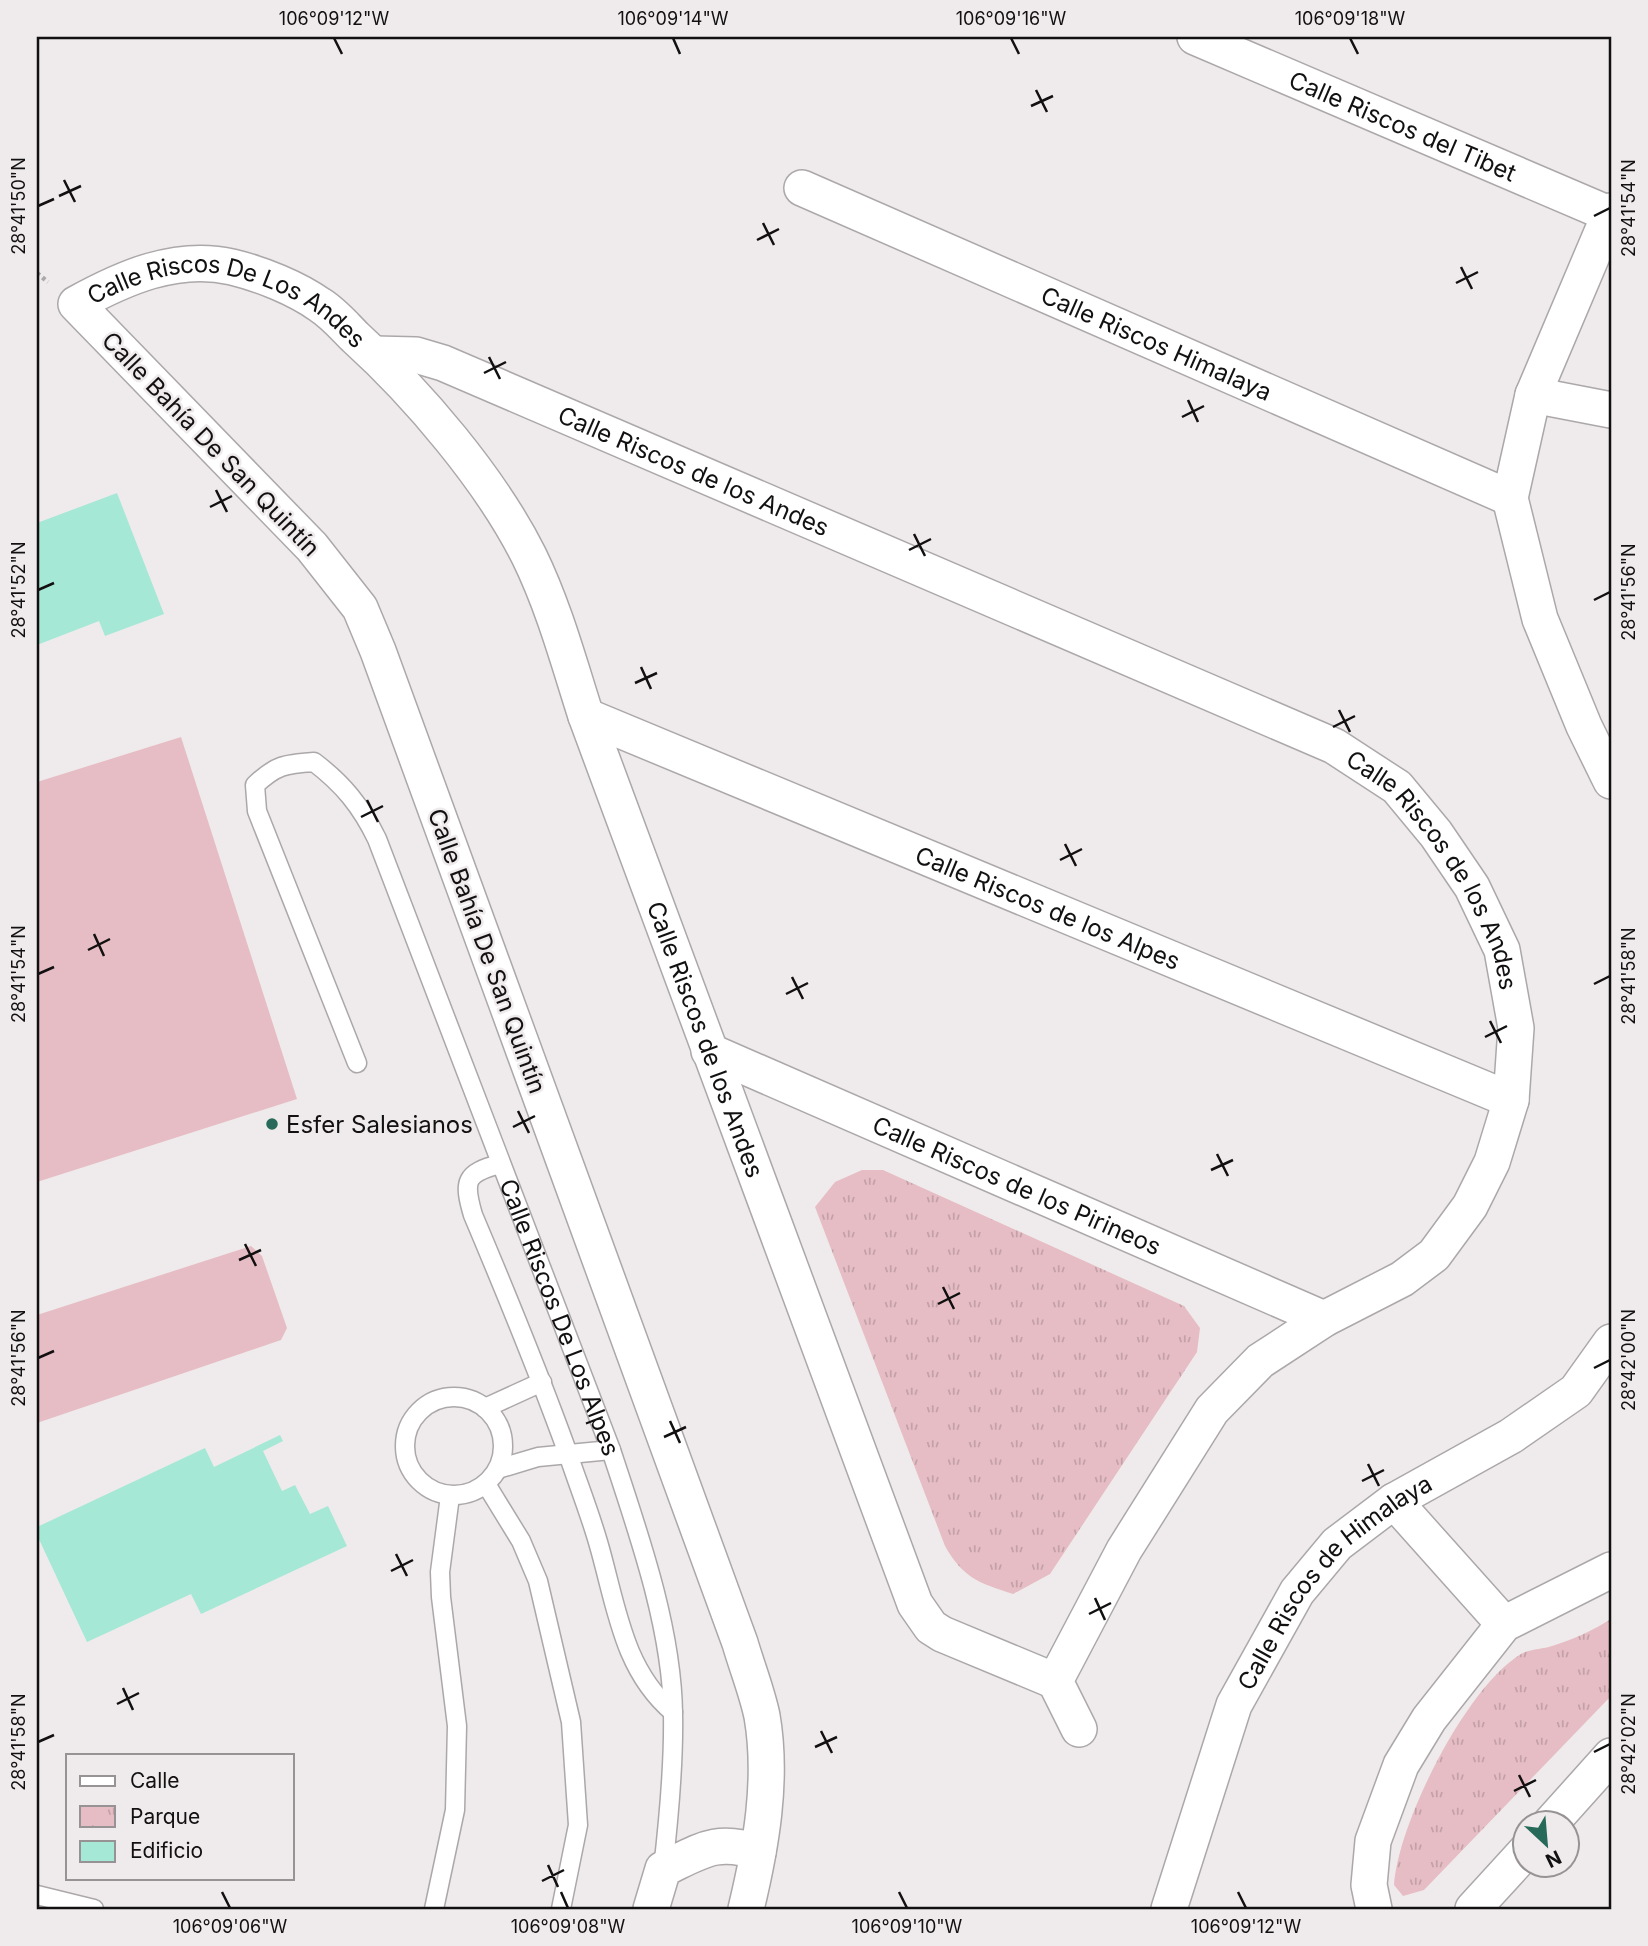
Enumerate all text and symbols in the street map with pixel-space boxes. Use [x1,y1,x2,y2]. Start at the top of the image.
text: 106°09'12"W [279,8,389,29]
text: 106°09'14"W [617,8,729,29]
text: 106°09'16"W [956,8,1067,29]
text: 106°09'18"W [1295,8,1406,29]
street label: Calle Riscos del Tibet [1285,65,1521,187]
text: 28°41'50"N [8,157,29,255]
text: 28°41'54"N [1618,159,1639,257]
street label: Calle Riscos De Los Andes [82,249,371,354]
street label: Calle Riscos Himalaya [1037,280,1276,406]
street label: Calle Bahía De San Quintín [96,326,326,562]
street label: Calle Riscos de los Andes [554,400,834,542]
text: 28°41'52"N [8,541,29,639]
text: 28°41'56"N [1618,543,1639,641]
street label: Calle Riscos de los Andes [1341,744,1523,992]
street label: Calle Bahía De San Quintín [422,805,552,1097]
street label: Calle Riscos de los Alpes [911,840,1184,975]
street label: Calle Riscos de los Andes [641,897,770,1181]
text: 28°41'54"N [8,925,29,1023]
text: 28°41'58"N [1618,927,1639,1025]
place label: Esfer Salesianos [286,1110,473,1139]
street label: Calle Riscos de los Pirineos [868,1110,1166,1261]
marker: Esfer Salesianos [264,1116,280,1132]
street label: Calle Riscos De Los Alpes [494,1175,626,1460]
text: 28°41'56"N [8,1309,29,1407]
text: 28°42'00"N [1618,1309,1639,1411]
street label: Calle Riscos de Himalaya [1231,1469,1437,1695]
text: 28°41'58"N [8,1693,29,1791]
text: 28°42'02"N [1618,1693,1639,1795]
legend [66,1754,294,1880]
text: Calle [130,1768,180,1793]
text: Parque [130,1804,200,1829]
north arrow [1512,1810,1582,1880]
text: Edificio [130,1838,203,1863]
text: N [1542,1845,1565,1872]
text: 106°09'06"W [173,1916,288,1937]
text: 106°09'08"W [511,1916,626,1937]
text: 106°09'10"W [852,1916,963,1937]
text: 106°09'12"W [1191,1916,1301,1937]

